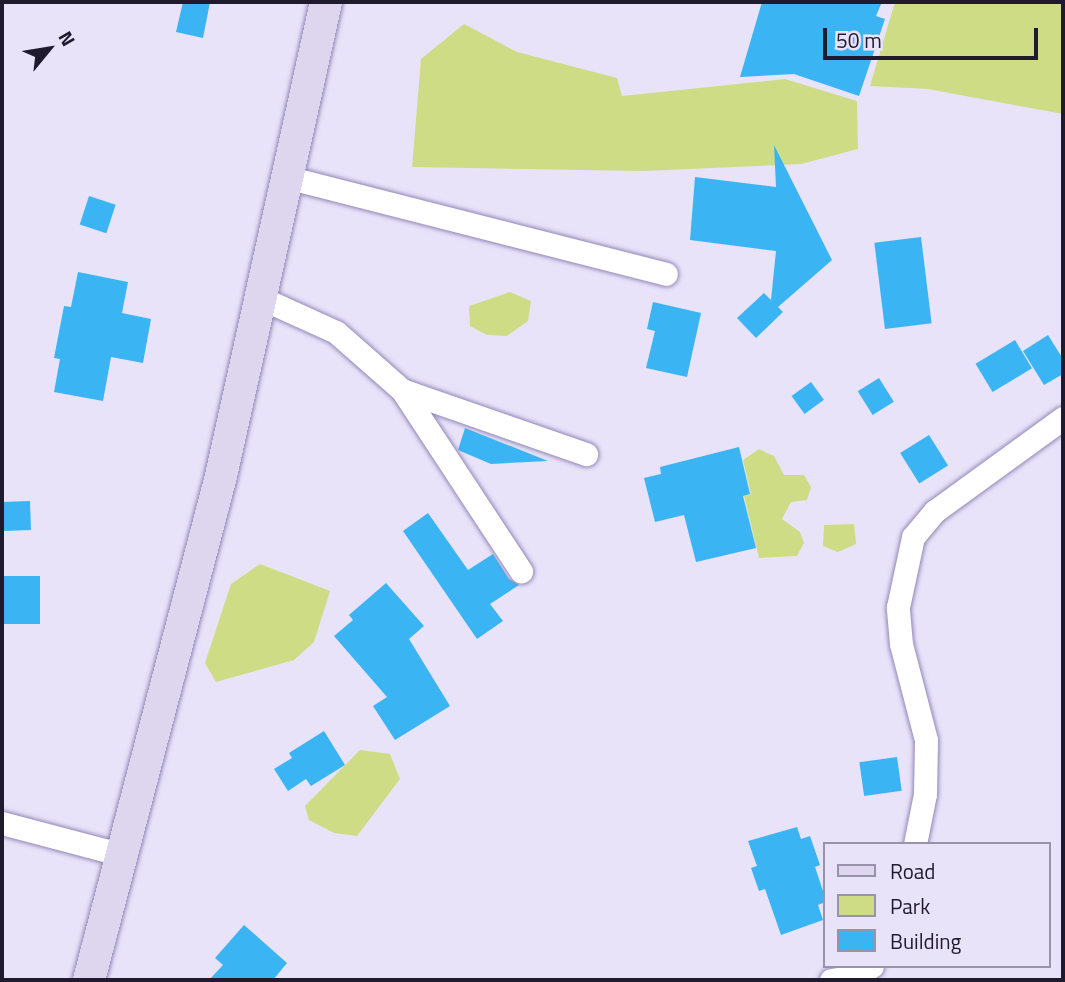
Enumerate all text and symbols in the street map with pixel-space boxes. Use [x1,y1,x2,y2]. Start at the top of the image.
north arrow [14,14,84,84]
scale bar [827,14,1042,58]
text: 50 m [836,24,882,56]
text: N [52,25,83,51]
legend [824,842,1051,968]
text: Road [890,855,935,887]
text: Park [890,890,930,922]
text: Building [890,925,961,957]

